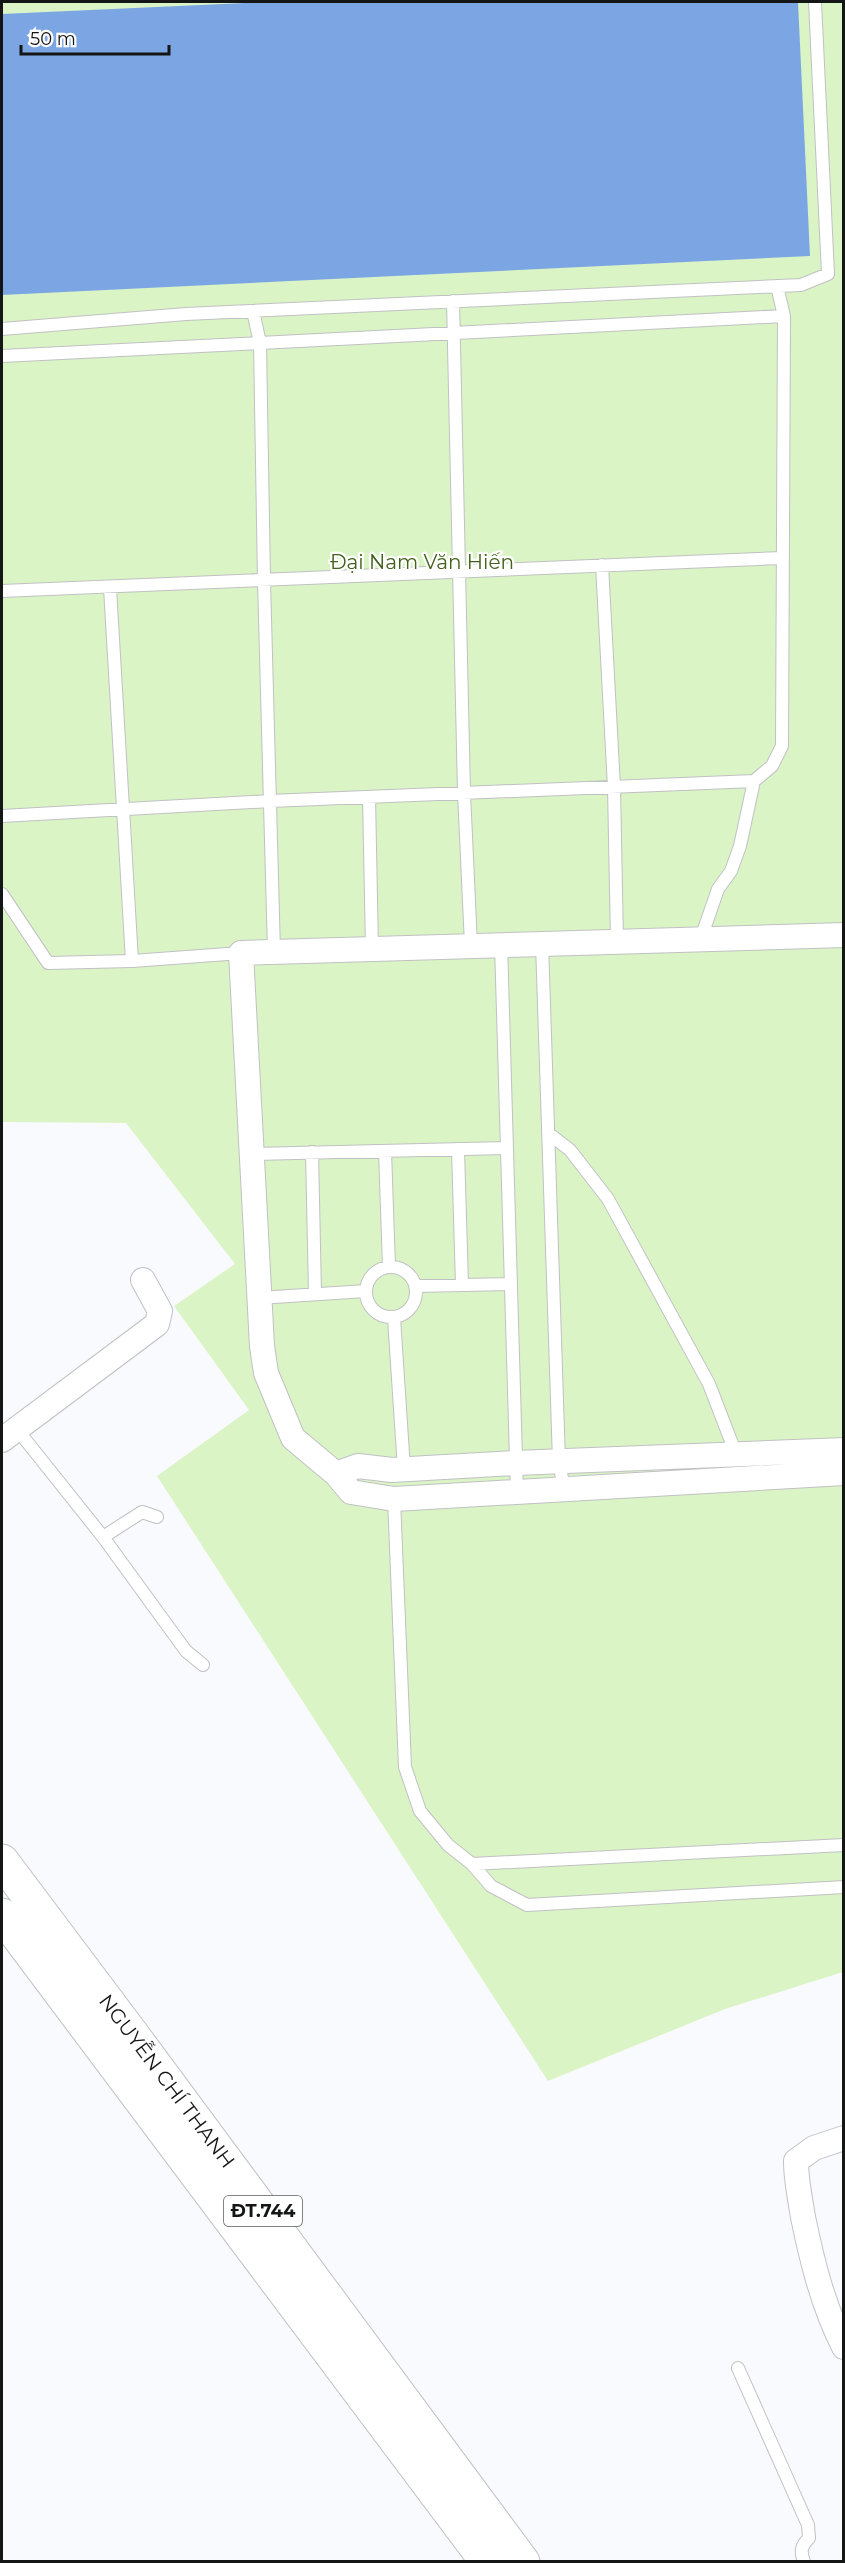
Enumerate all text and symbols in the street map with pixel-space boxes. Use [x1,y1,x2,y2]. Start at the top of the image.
scale bar [21,18,170,56]
text: 50 m [30,28,76,50]
park label: Đại Nam Văn Hiến [330,550,514,574]
street label: NGUYỄN CHÍ THANH [94,1988,242,2172]
road number: ĐT.744 [224,2196,302,2226]

